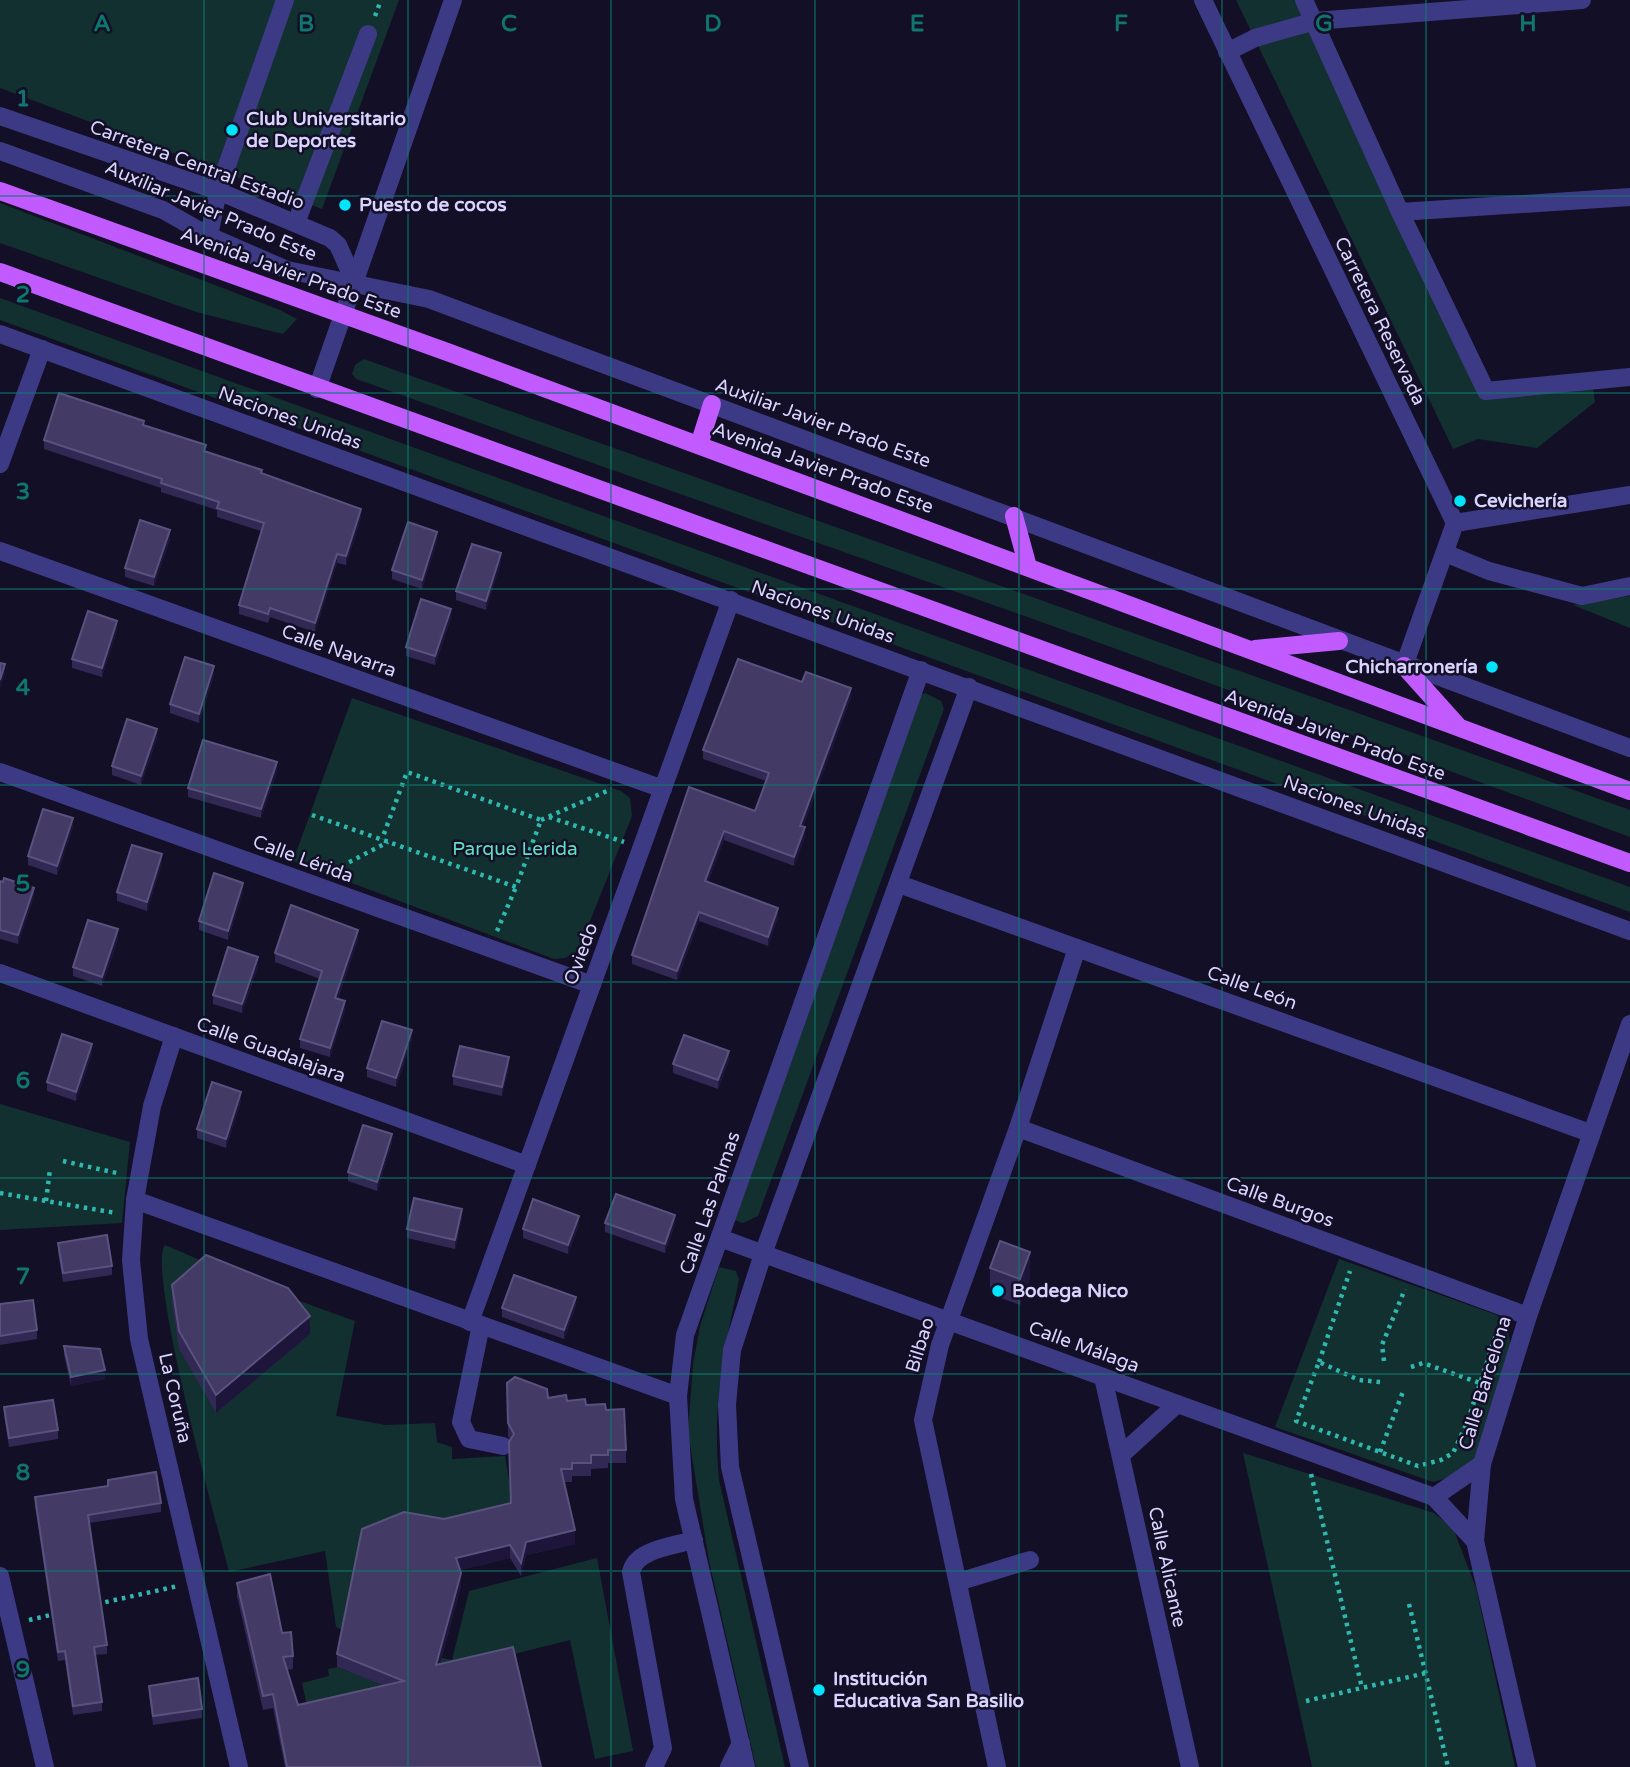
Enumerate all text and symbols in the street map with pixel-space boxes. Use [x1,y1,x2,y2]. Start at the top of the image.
text: A [93,10,111,38]
text: B [298,10,314,38]
text: C [501,10,517,38]
text: D [704,10,722,38]
text: E [910,10,924,38]
text: F [1114,10,1128,38]
text: G [1315,10,1333,38]
text: H [1519,10,1537,38]
text: 1 [16,85,30,113]
place label: Club Universitario de Deportes [246,108,406,153]
street label: Carretera Central Estadio [87,116,307,214]
marker: Club Universitario de Deportes [224,122,240,138]
street label: Auxiliar Javier Prado Este [102,156,320,266]
place label: Puesto de cocos [359,194,507,216]
marker: Puesto de cocos [337,197,353,213]
street label: Avenida Javier Prado Este [178,223,404,323]
street label: Carretera Reservada [1330,233,1430,409]
text: 2 [16,281,30,309]
street label: Auxiliar Javier Prado Este [712,374,934,472]
street label: Naciones Unidas [215,382,365,454]
street label: Avenida Javier Prado Este [710,418,936,518]
text: 3 [16,478,30,506]
place label: Cevichería [1474,490,1568,512]
marker: Cevichería [1452,493,1468,509]
street label: Naciones Unidas [748,576,898,648]
street label: Calle Navarra [279,620,399,682]
place label: Chicharronería [1345,656,1478,678]
marker: Chicharronería [1484,659,1500,675]
text: 4 [16,674,31,702]
street label: Avenida Javier Prado Este [1222,685,1448,785]
street label: Naciones Unidas [1280,771,1430,843]
street label: Calle Lérida [250,831,356,887]
park label: Parque Lerida [452,838,578,860]
text: 5 [16,870,30,898]
street label: Oviedo [560,920,602,988]
street label: Calle León [1204,962,1300,1014]
street label: Calle Guadalajara [193,1013,349,1087]
text: 6 [16,1067,30,1095]
street label: Calle Las Palmas [675,1129,745,1277]
street label: Calle Burgos [1223,1172,1337,1232]
text: 7 [16,1263,30,1291]
place label: Bodega Nico [1012,1280,1128,1303]
marker: Bodega Nico [990,1283,1006,1299]
street label: Calle Barcelona [1454,1313,1516,1453]
street label: Bilbao [901,1315,939,1375]
street label: Calle Málaga [1026,1317,1142,1377]
street label: La Coruña [154,1351,196,1445]
text: 8 [16,1459,30,1487]
street label: Calle Alicante [1143,1505,1191,1629]
text: 9 [16,1656,30,1684]
place label: Institución Educativa San Basilio [833,1668,1024,1712]
marker: Institución Educativa San Basilio [811,1682,827,1698]

